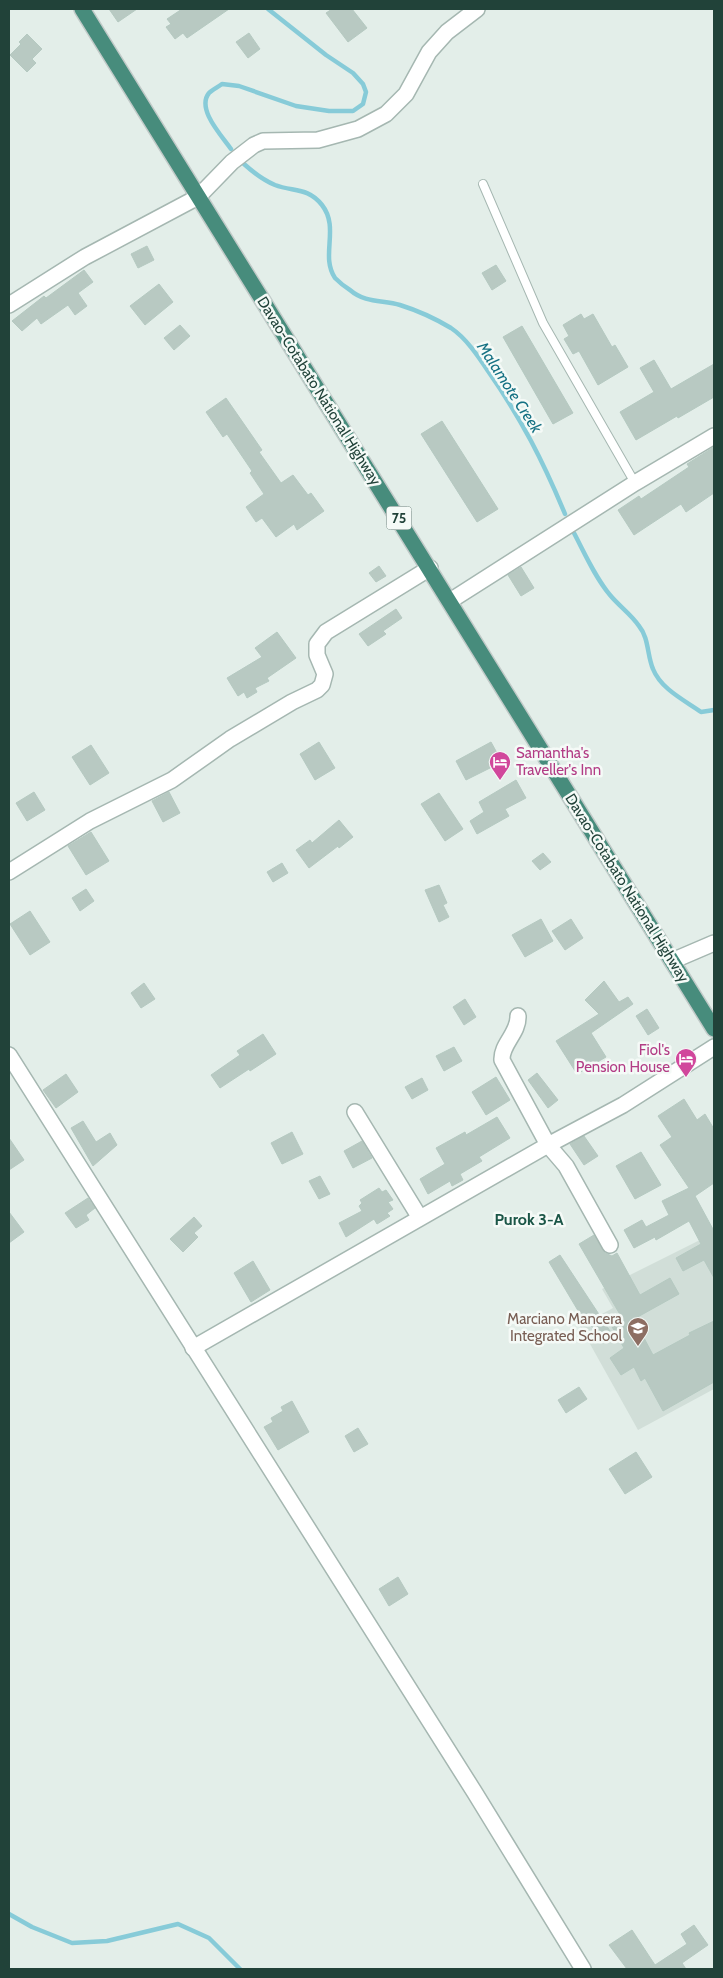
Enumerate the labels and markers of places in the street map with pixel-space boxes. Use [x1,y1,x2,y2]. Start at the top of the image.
place label: Samantha's Traveller's Inn [516,744,601,779]
hotel icon: Samantha's Traveller's Inn [488,750,512,781]
place label: Fiol's Pension House [576,1041,670,1076]
hotel icon: Fiol's Pension House [674,1047,698,1078]
place label: Marciano Mancera Integrated School [507,1310,623,1345]
school or university icon: Marciano Mancera Integrated School [626,1316,650,1347]

